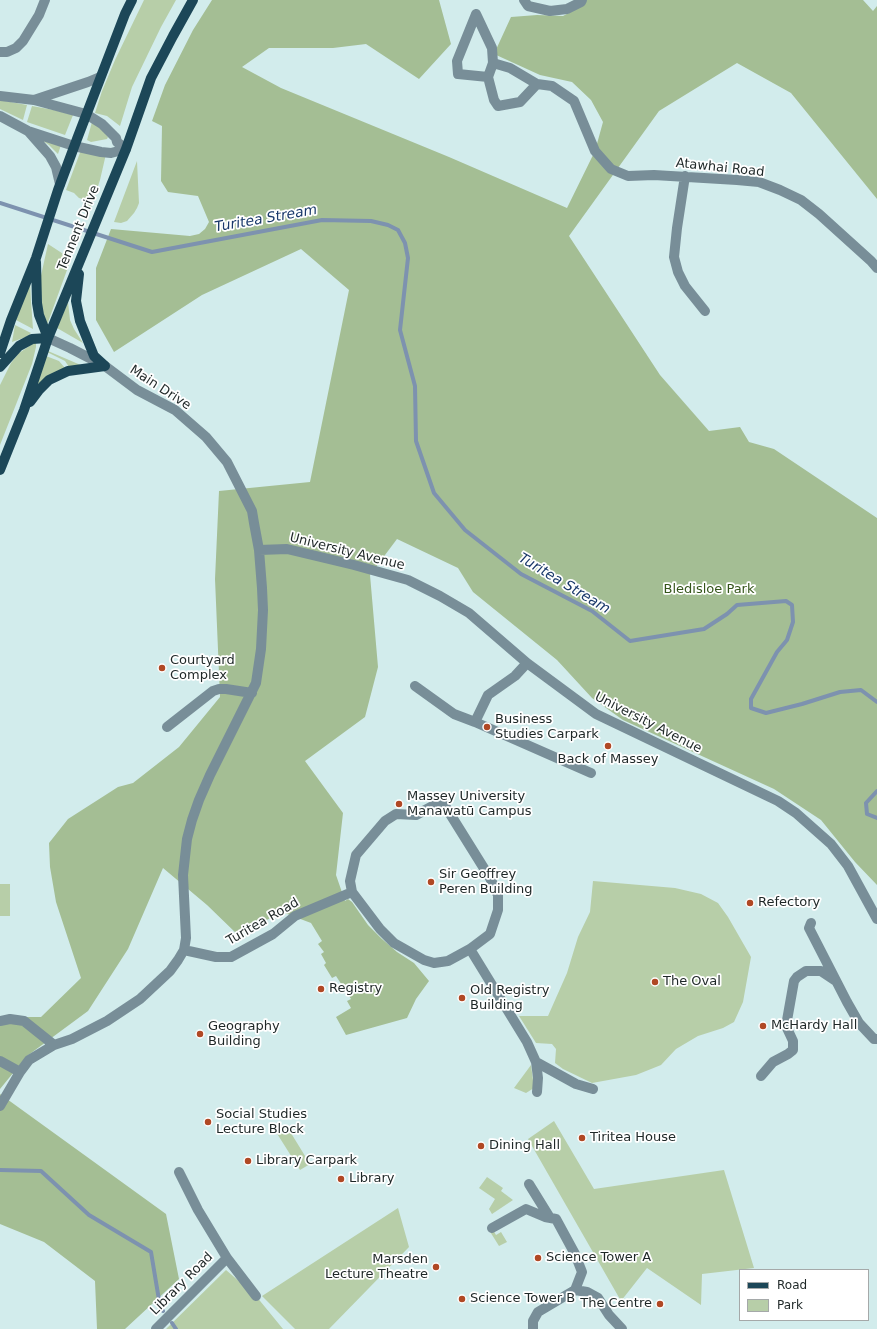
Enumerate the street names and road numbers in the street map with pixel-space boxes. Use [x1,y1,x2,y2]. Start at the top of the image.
street label: Atawhai Road [675,156,765,180]
street label: Tennent Drive [55,183,103,273]
street label: Main Drive [126,362,194,414]
street label: University Avenue [288,530,406,574]
street label: University Avenue [592,689,704,757]
street label: Turitea Road [224,895,302,949]
street label: Library Road [147,1249,217,1319]

